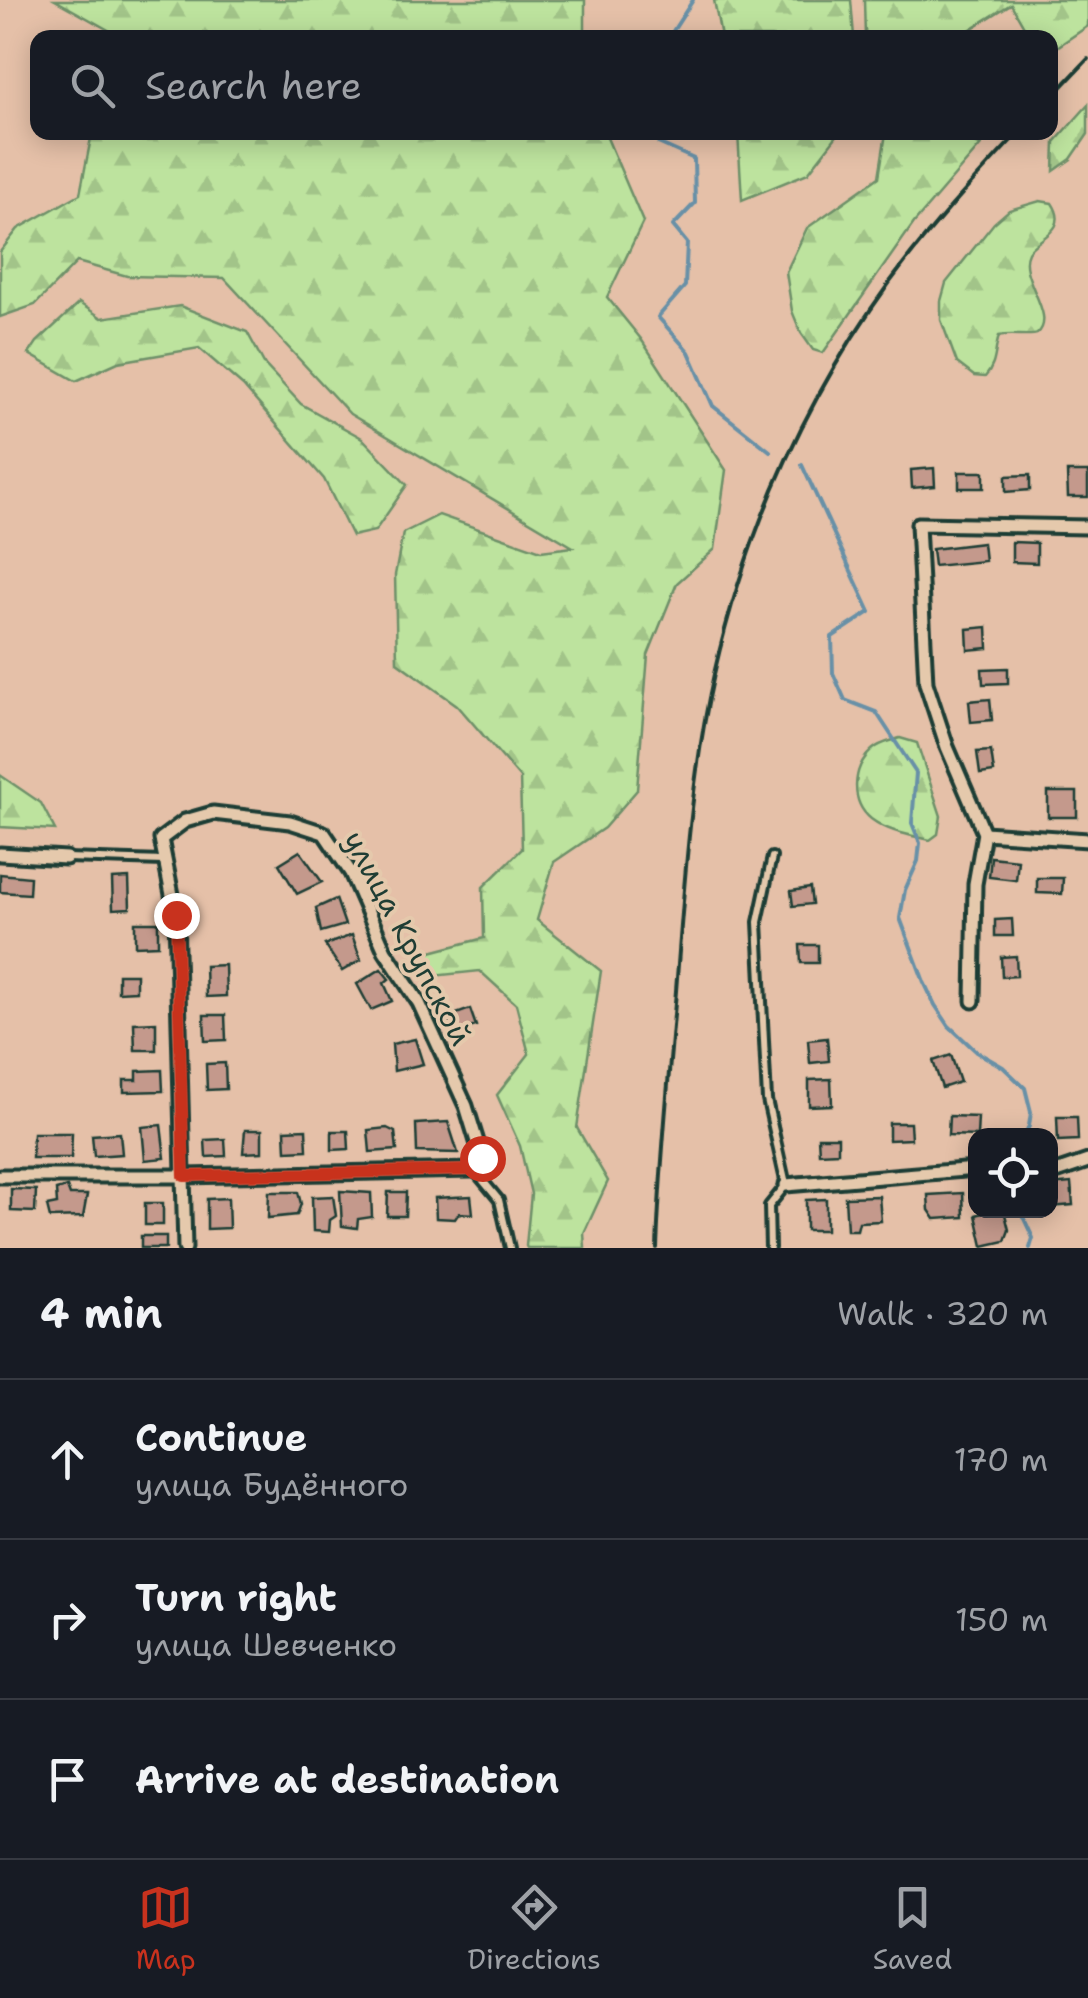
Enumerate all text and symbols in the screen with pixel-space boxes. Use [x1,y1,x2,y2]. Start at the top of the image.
search box [30,30,1058,140]
icon: search [65,58,120,113]
text: Search here [145,60,362,111]
street label: улица Крупской [334,824,482,1052]
route end [154,893,200,939]
map controls [968,1128,1058,1218]
button: locate [968,1128,1058,1218]
route start [460,1136,506,1182]
text: 4 min [40,1285,162,1341]
text: Walk · 320 m [837,1292,1048,1335]
text: Continue [135,1412,307,1463]
icon: ahead [40,1432,95,1487]
text: 170 m [954,1438,1048,1481]
text: улица Будённого [135,1463,408,1506]
text: Turn right [135,1572,337,1623]
icon: right [40,1592,95,1647]
text: 150 m [955,1598,1048,1641]
text: улица Шевченко [135,1623,397,1666]
icon: arrive [40,1752,95,1807]
text: Arrive at destination [135,1754,559,1805]
tab: Map [136,1880,196,1978]
tab: Directions [467,1880,601,1978]
tab: Saved [873,1880,952,1978]

